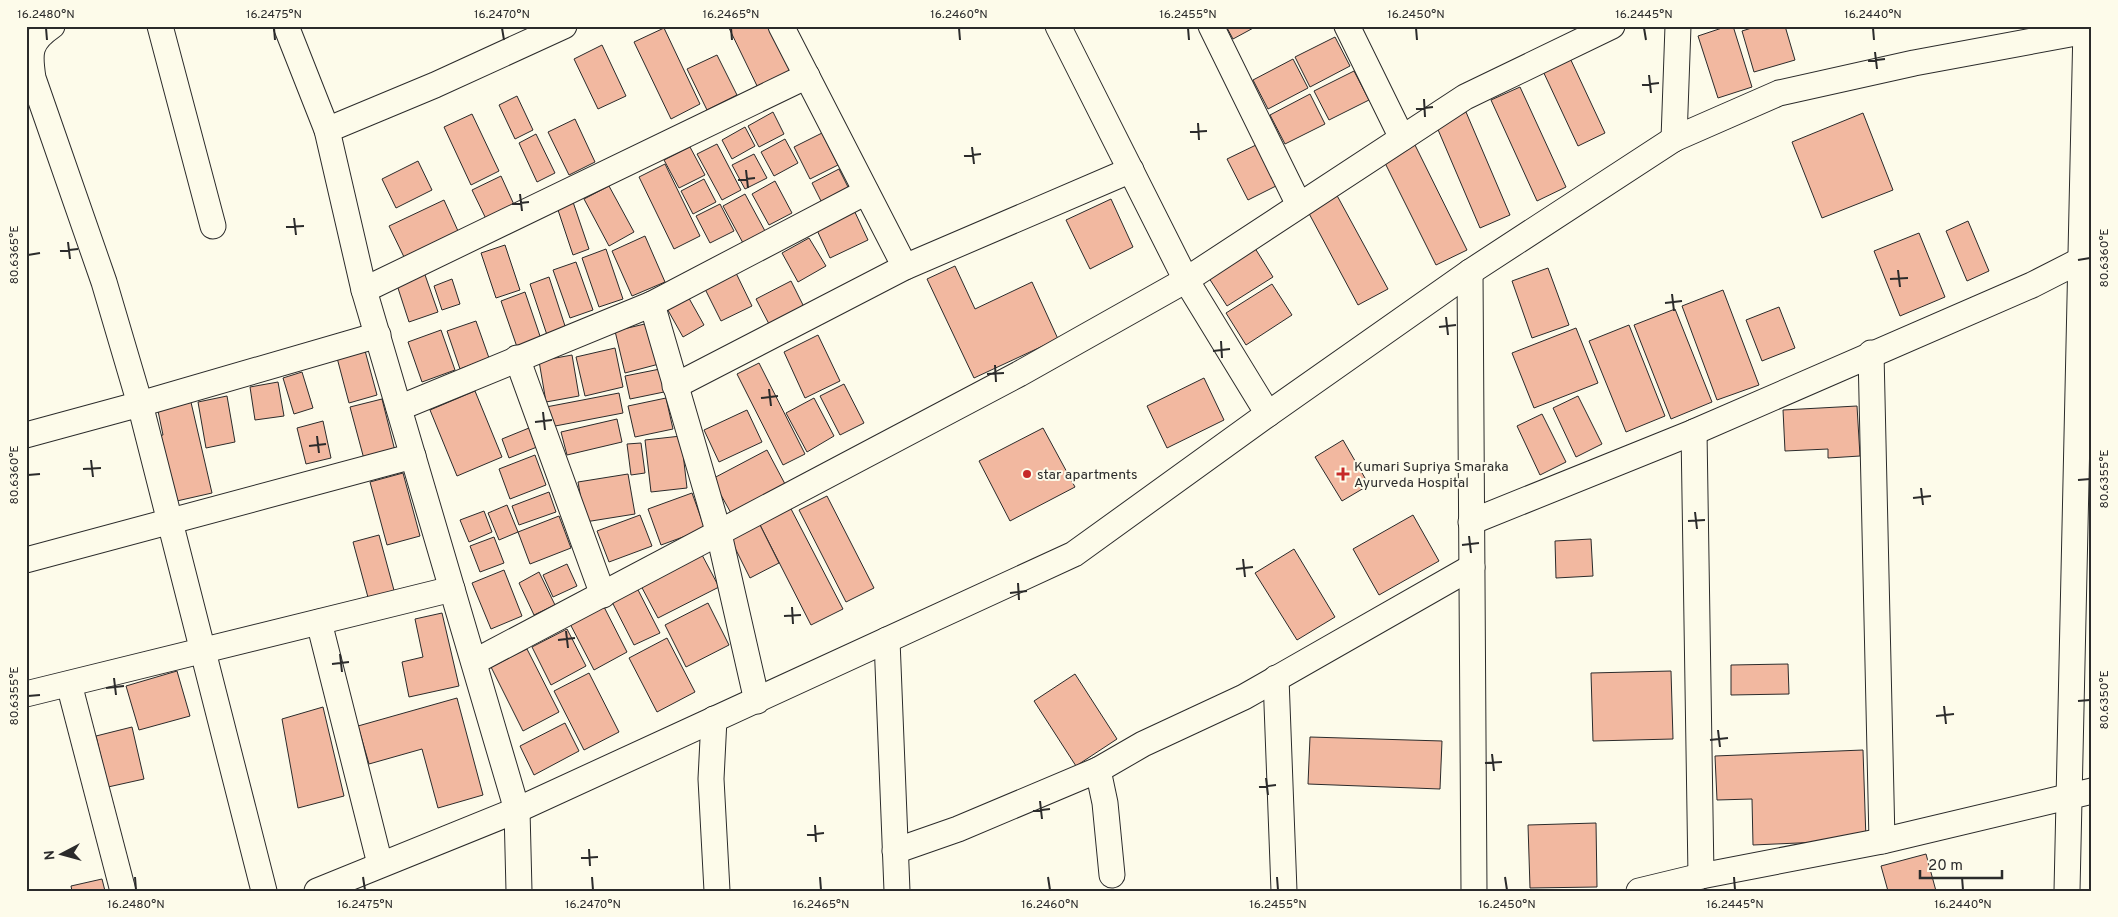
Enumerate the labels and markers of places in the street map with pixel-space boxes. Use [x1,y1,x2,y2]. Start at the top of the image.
place label: Kumari Supriya Smaraka Ayurveda Hospital [1354,459,1509,492]
place label: star apartments [1037,467,1138,484]
marker: Kumari Supriya Smaraka Ayurveda Hospital [1336,467,1350,481]
marker: star apartments [1021,468,1033,480]

